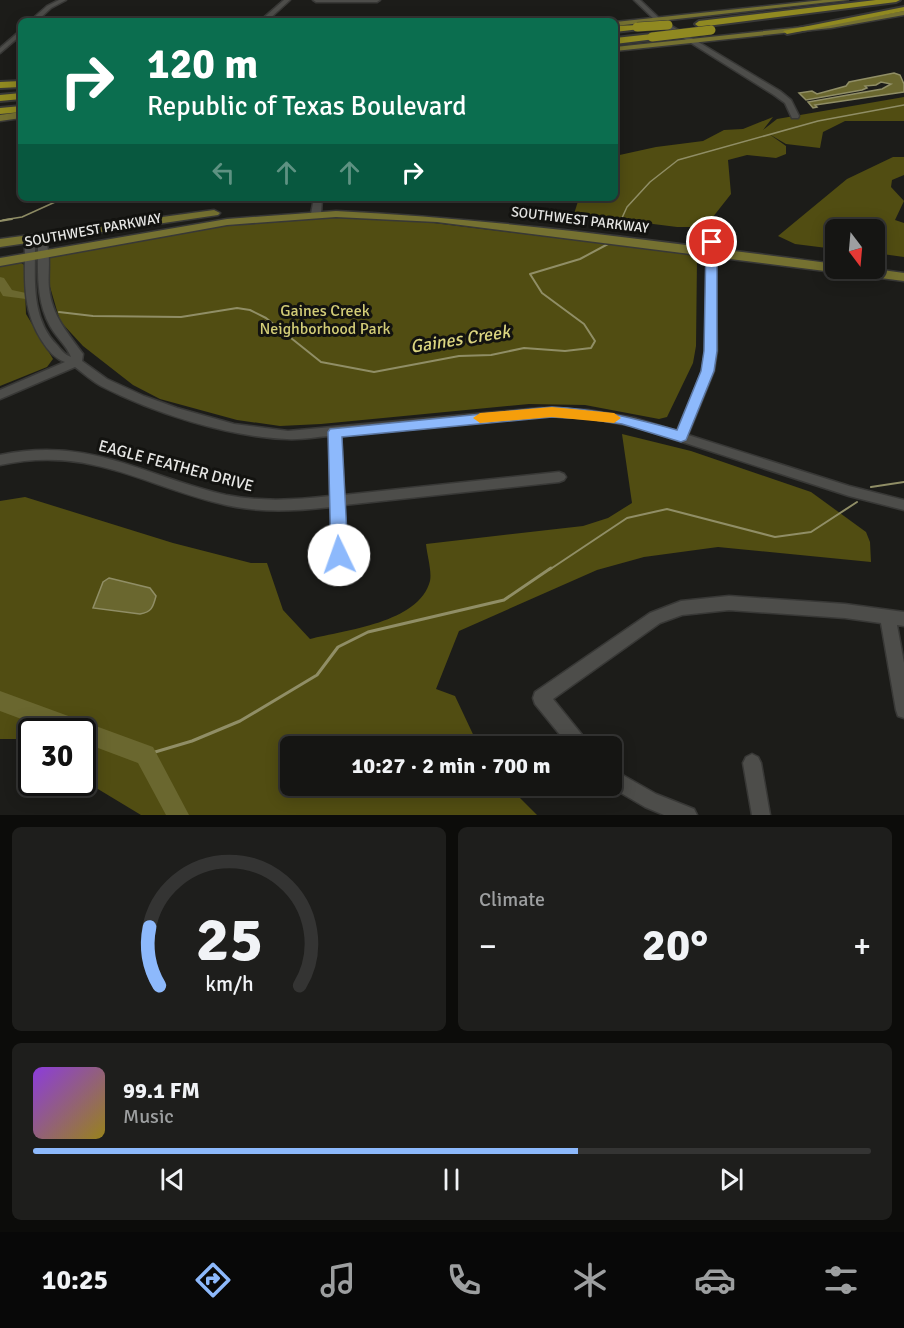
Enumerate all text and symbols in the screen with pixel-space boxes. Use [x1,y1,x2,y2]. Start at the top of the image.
text: 120 m [147,39,258,90]
icon: right [48,42,126,120]
text: Republic of Texas Boulevard [147,90,467,123]
icon: left [207,156,240,189]
icon: ahead [270,156,303,189]
icon: ahead [333,156,366,189]
icon: right [396,156,429,189]
street label: SOUTHWEST PARKWAY [510,203,650,237]
street label: SOUTHWEST PARKWAY [23,210,163,250]
pin [686,216,737,267]
north arrow [825,219,885,279]
map controls [825,219,885,279]
icon: arrive [695,225,728,258]
park label: Gaines Creek Neighborhood Park [259,301,391,339]
water label: Gaines Creek [409,320,513,358]
street label: EAGLE FEATHER DRIVE [96,436,256,496]
position arrow [307,523,371,587]
speed limit sign: 30 [18,718,96,796]
text: 10:27 · 2 min · 700 m [351,752,551,779]
text: Climate [479,887,545,912]
text: 25 [195,901,263,978]
text: 20° [642,918,708,973]
text: − [479,926,497,967]
text: + [853,926,871,967]
text: km/h [205,971,253,997]
text: 99.1 FM [123,1077,200,1104]
text: Music [123,1104,174,1129]
icon: previous [156,1163,189,1196]
icon: pause [435,1163,468,1196]
icon: next [715,1163,748,1196]
icon: directions [192,1259,234,1301]
icon: music [317,1259,359,1301]
icon: phone [443,1259,485,1301]
icon: climate [569,1259,611,1301]
icon: car [694,1259,736,1301]
icon: filters [820,1259,862,1301]
text: 10:25 [42,1264,108,1297]

